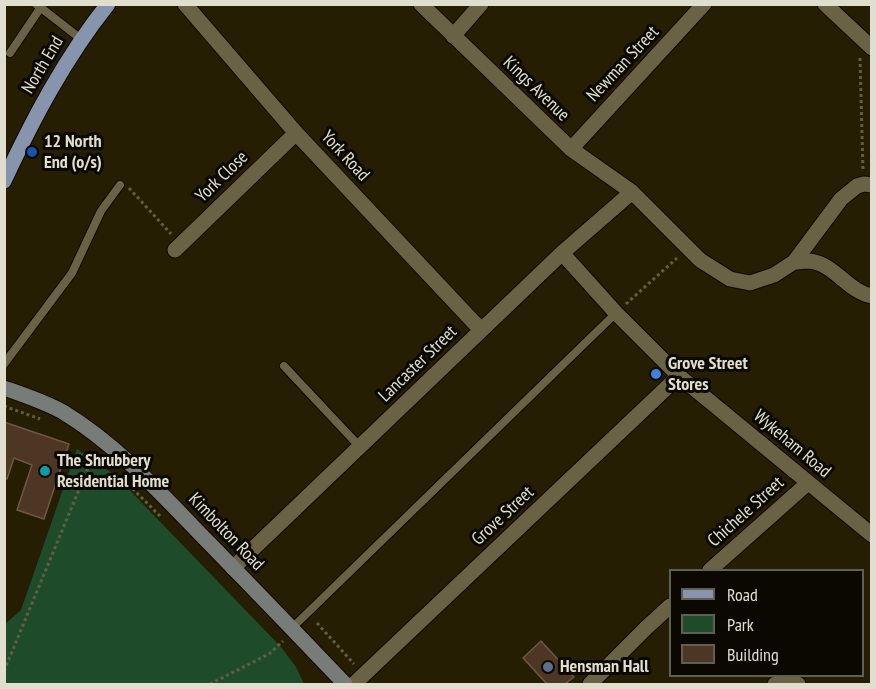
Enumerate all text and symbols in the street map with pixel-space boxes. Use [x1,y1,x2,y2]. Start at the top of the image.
street label: Newman Street [583,22,663,106]
street label: North End [18,32,68,98]
street label: Kings Avenue [498,52,574,126]
street label: York Road [316,126,374,186]
place label: 12 North End (o/s) [44,131,102,174]
marker: 12 North End (o/s) [25,145,39,159]
street label: York Close [191,147,253,207]
street label: Lancaster Street [374,321,462,407]
place label: Grove Street Stores [668,353,748,395]
marker: Grove Street Stores [649,367,663,381]
street label: Wykeham Road [749,405,835,483]
place label: The Shrubbery Residential Home [57,450,169,492]
marker: The Shrubbery Residential Home [38,464,52,478]
street label: Chichele Street [704,472,788,552]
street label: Grove Street [468,482,538,550]
street label: Kimbolton Road [184,489,268,575]
legend [669,569,864,677]
text: Road [727,583,758,606]
text: Park [727,613,754,636]
text: Building [727,643,779,666]
place label: Hensman Hall [560,656,649,678]
marker: Hensman Hall [541,660,555,674]

